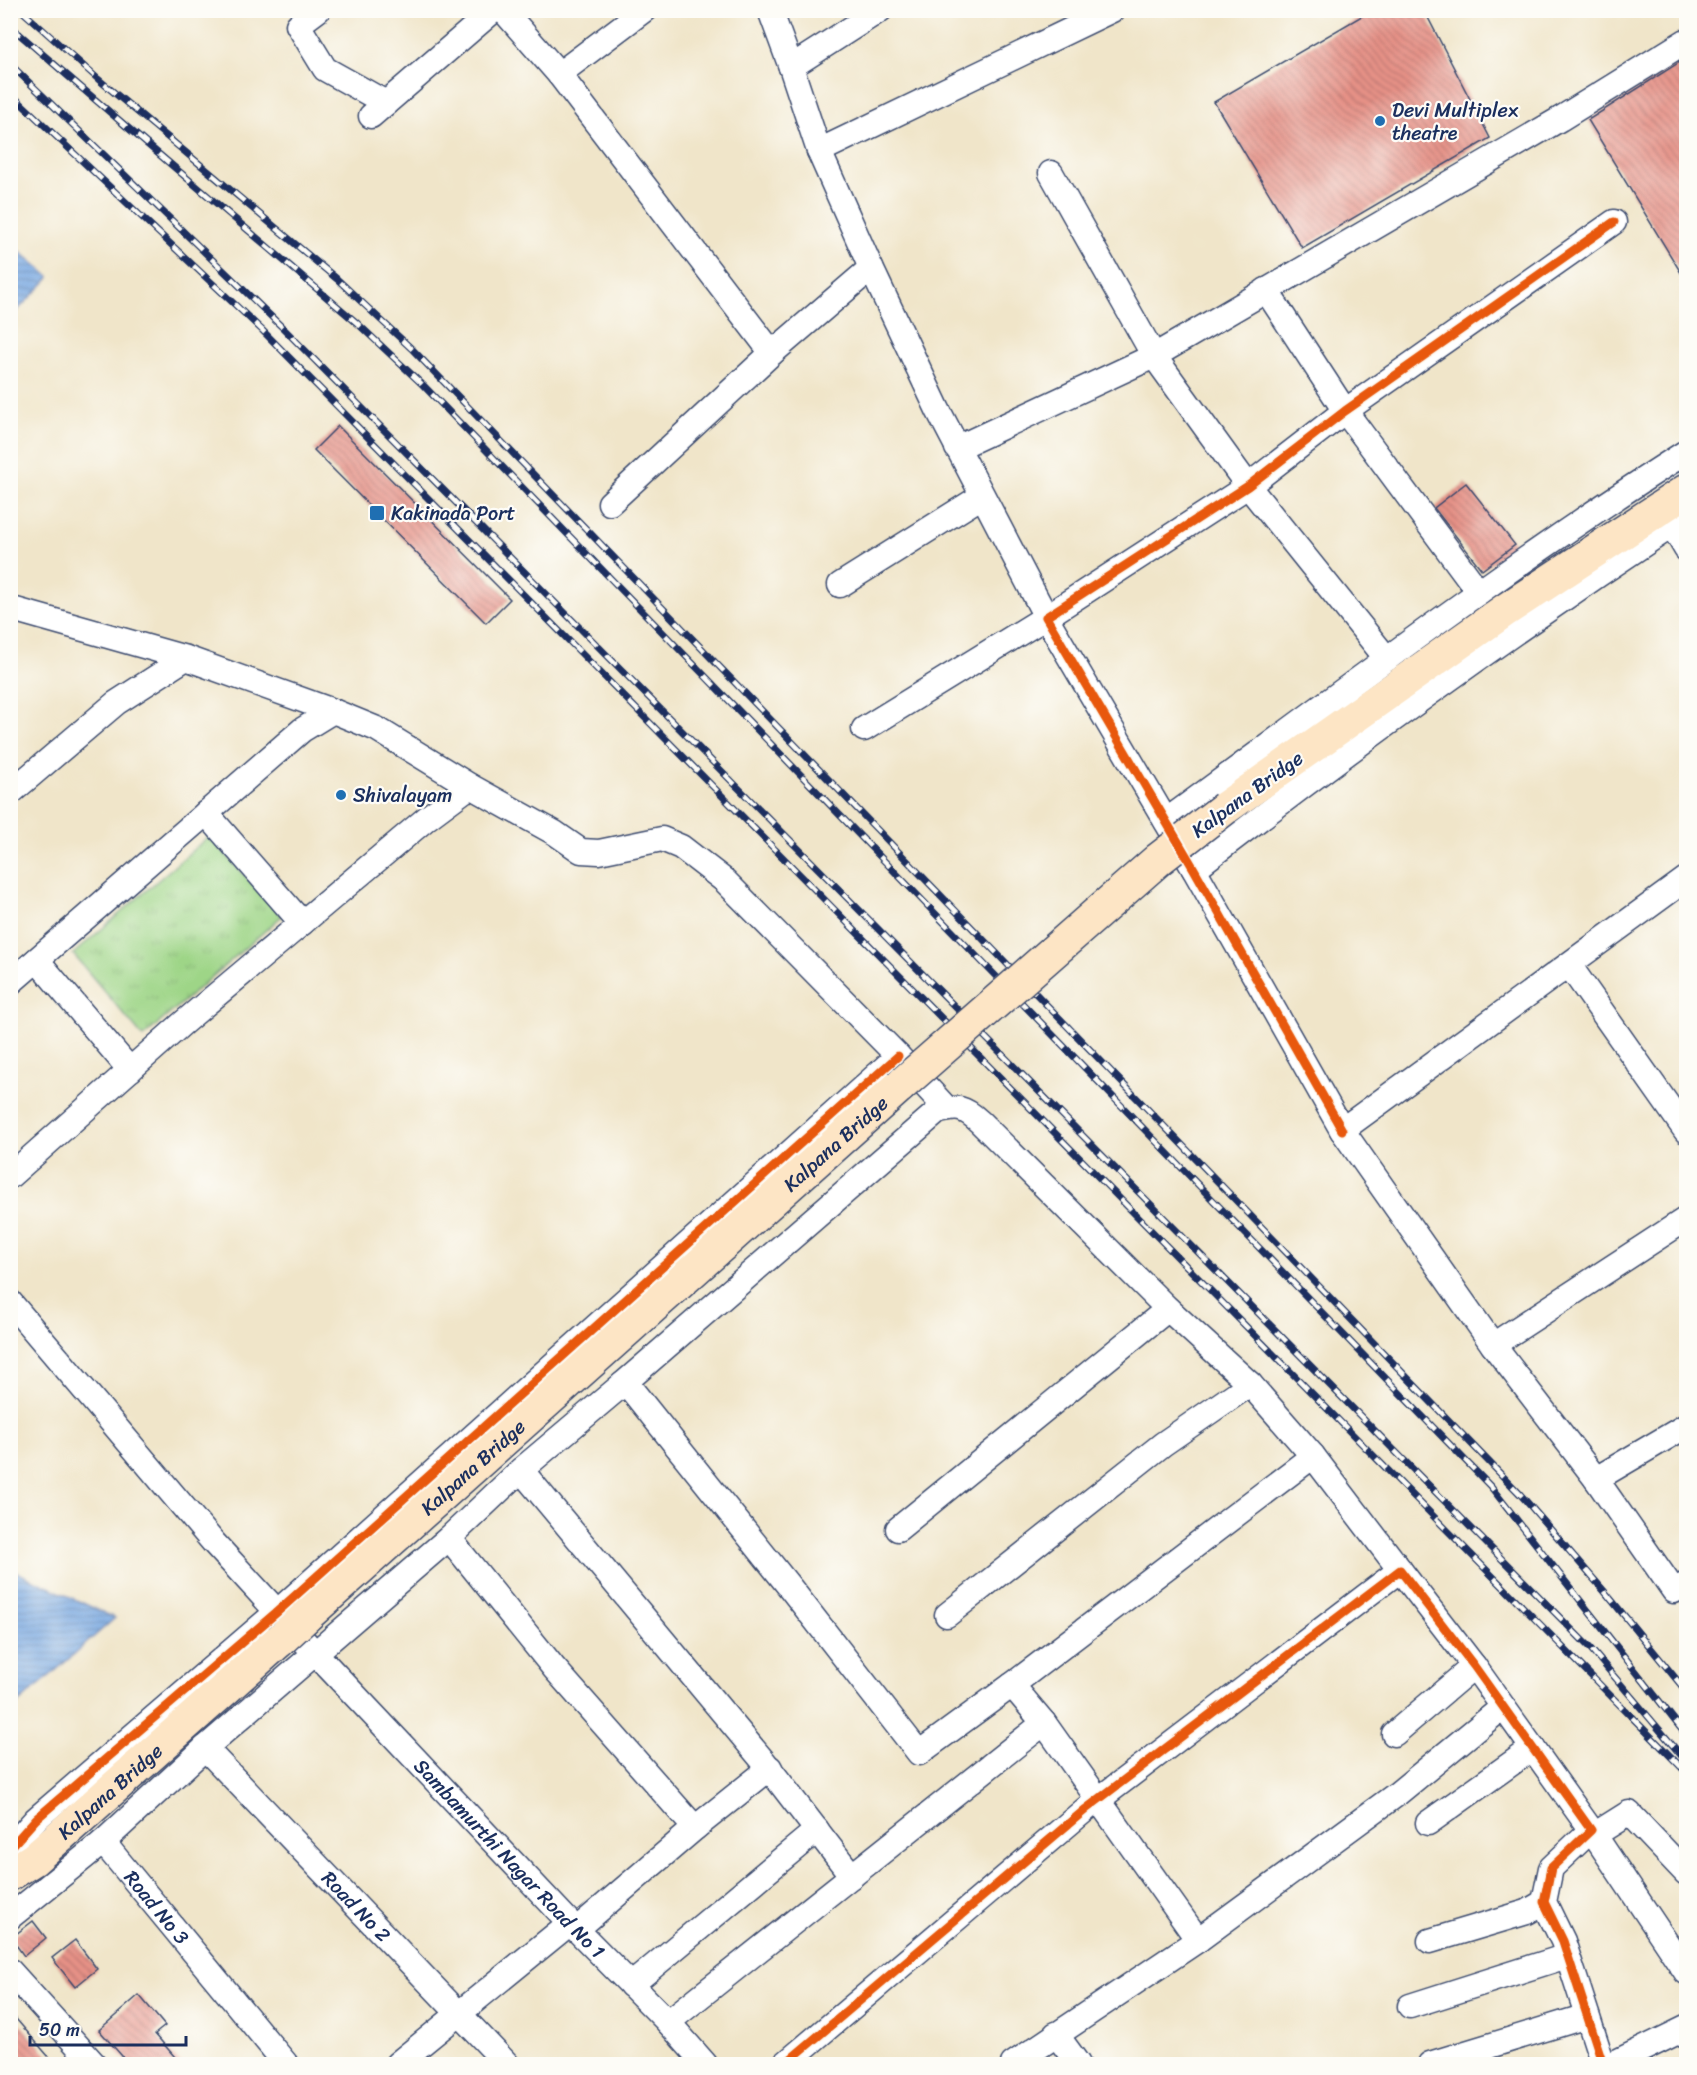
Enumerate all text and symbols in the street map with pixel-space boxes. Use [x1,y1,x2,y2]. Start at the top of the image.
place label: Devi Multiplex theatre [1392,93,1519,151]
marker: Devi Multiplex theatre [1373,114,1387,128]
place label: Kakinada Port [391,496,515,531]
marker: Kakinada Port [368,504,386,522]
street label: Kalpana Bridge [1184,741,1311,847]
place label: Shivalayam [353,778,452,813]
marker: Shivalayam [334,788,348,802]
street label: Kalpana Bridge [775,1087,897,1201]
street label: Kalpana Bridge [412,1411,534,1525]
street label: Kalpana Bridge [49,1735,171,1849]
street label: Sambamurthi Nagar Road No 1 [405,1750,614,1967]
street label: Road No 3 [115,1862,198,1953]
street label: Road No 2 [313,1862,400,1951]
scale bar [30,2009,186,2047]
text: 50 m [39,2014,80,2046]

